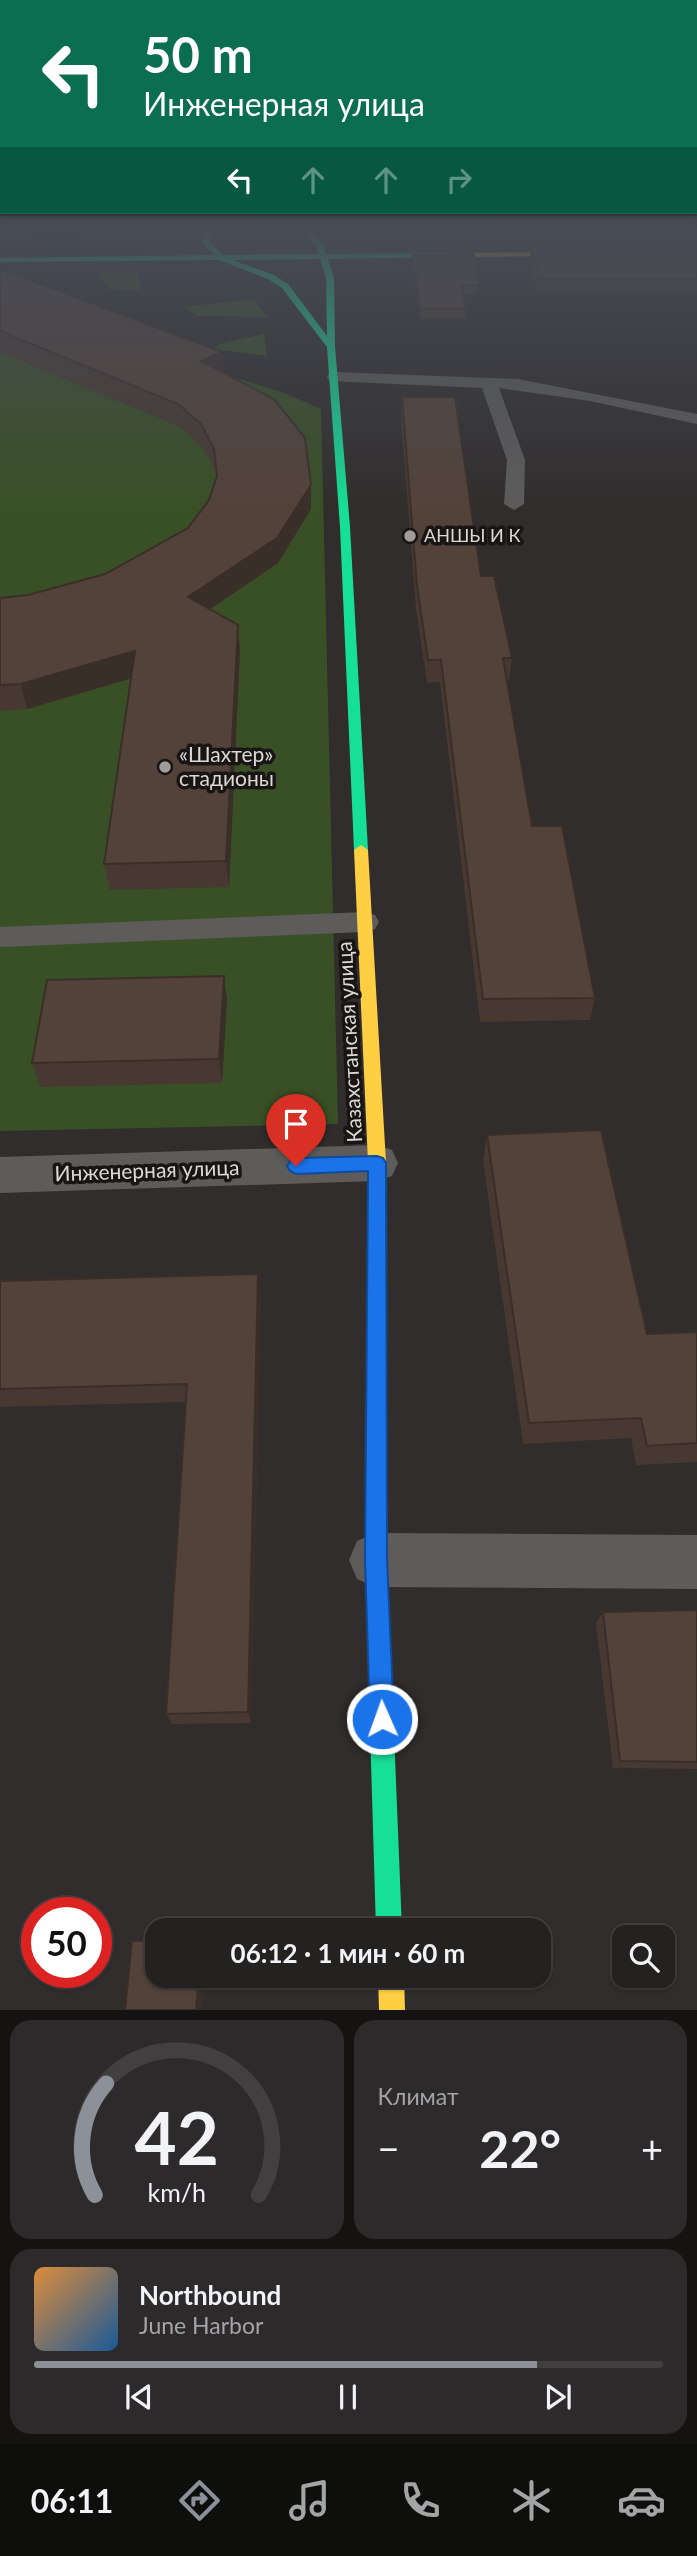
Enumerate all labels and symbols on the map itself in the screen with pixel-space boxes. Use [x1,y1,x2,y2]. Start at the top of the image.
place label: АНШЫ И К [424,524,521,546]
marker: АНШЫ И К [402,528,418,544]
place label: «Шахтер» стадионы [179,741,274,790]
marker: «Шахтер» стадионы [157,759,173,775]
street label: Казахстанская улица [331,941,366,1143]
pin [266,1094,326,1166]
street label: Инженерная улица [54,1154,240,1185]
position arrow [345,1682,419,1756]
speed limit sign: 50 [21,1897,112,1988]

